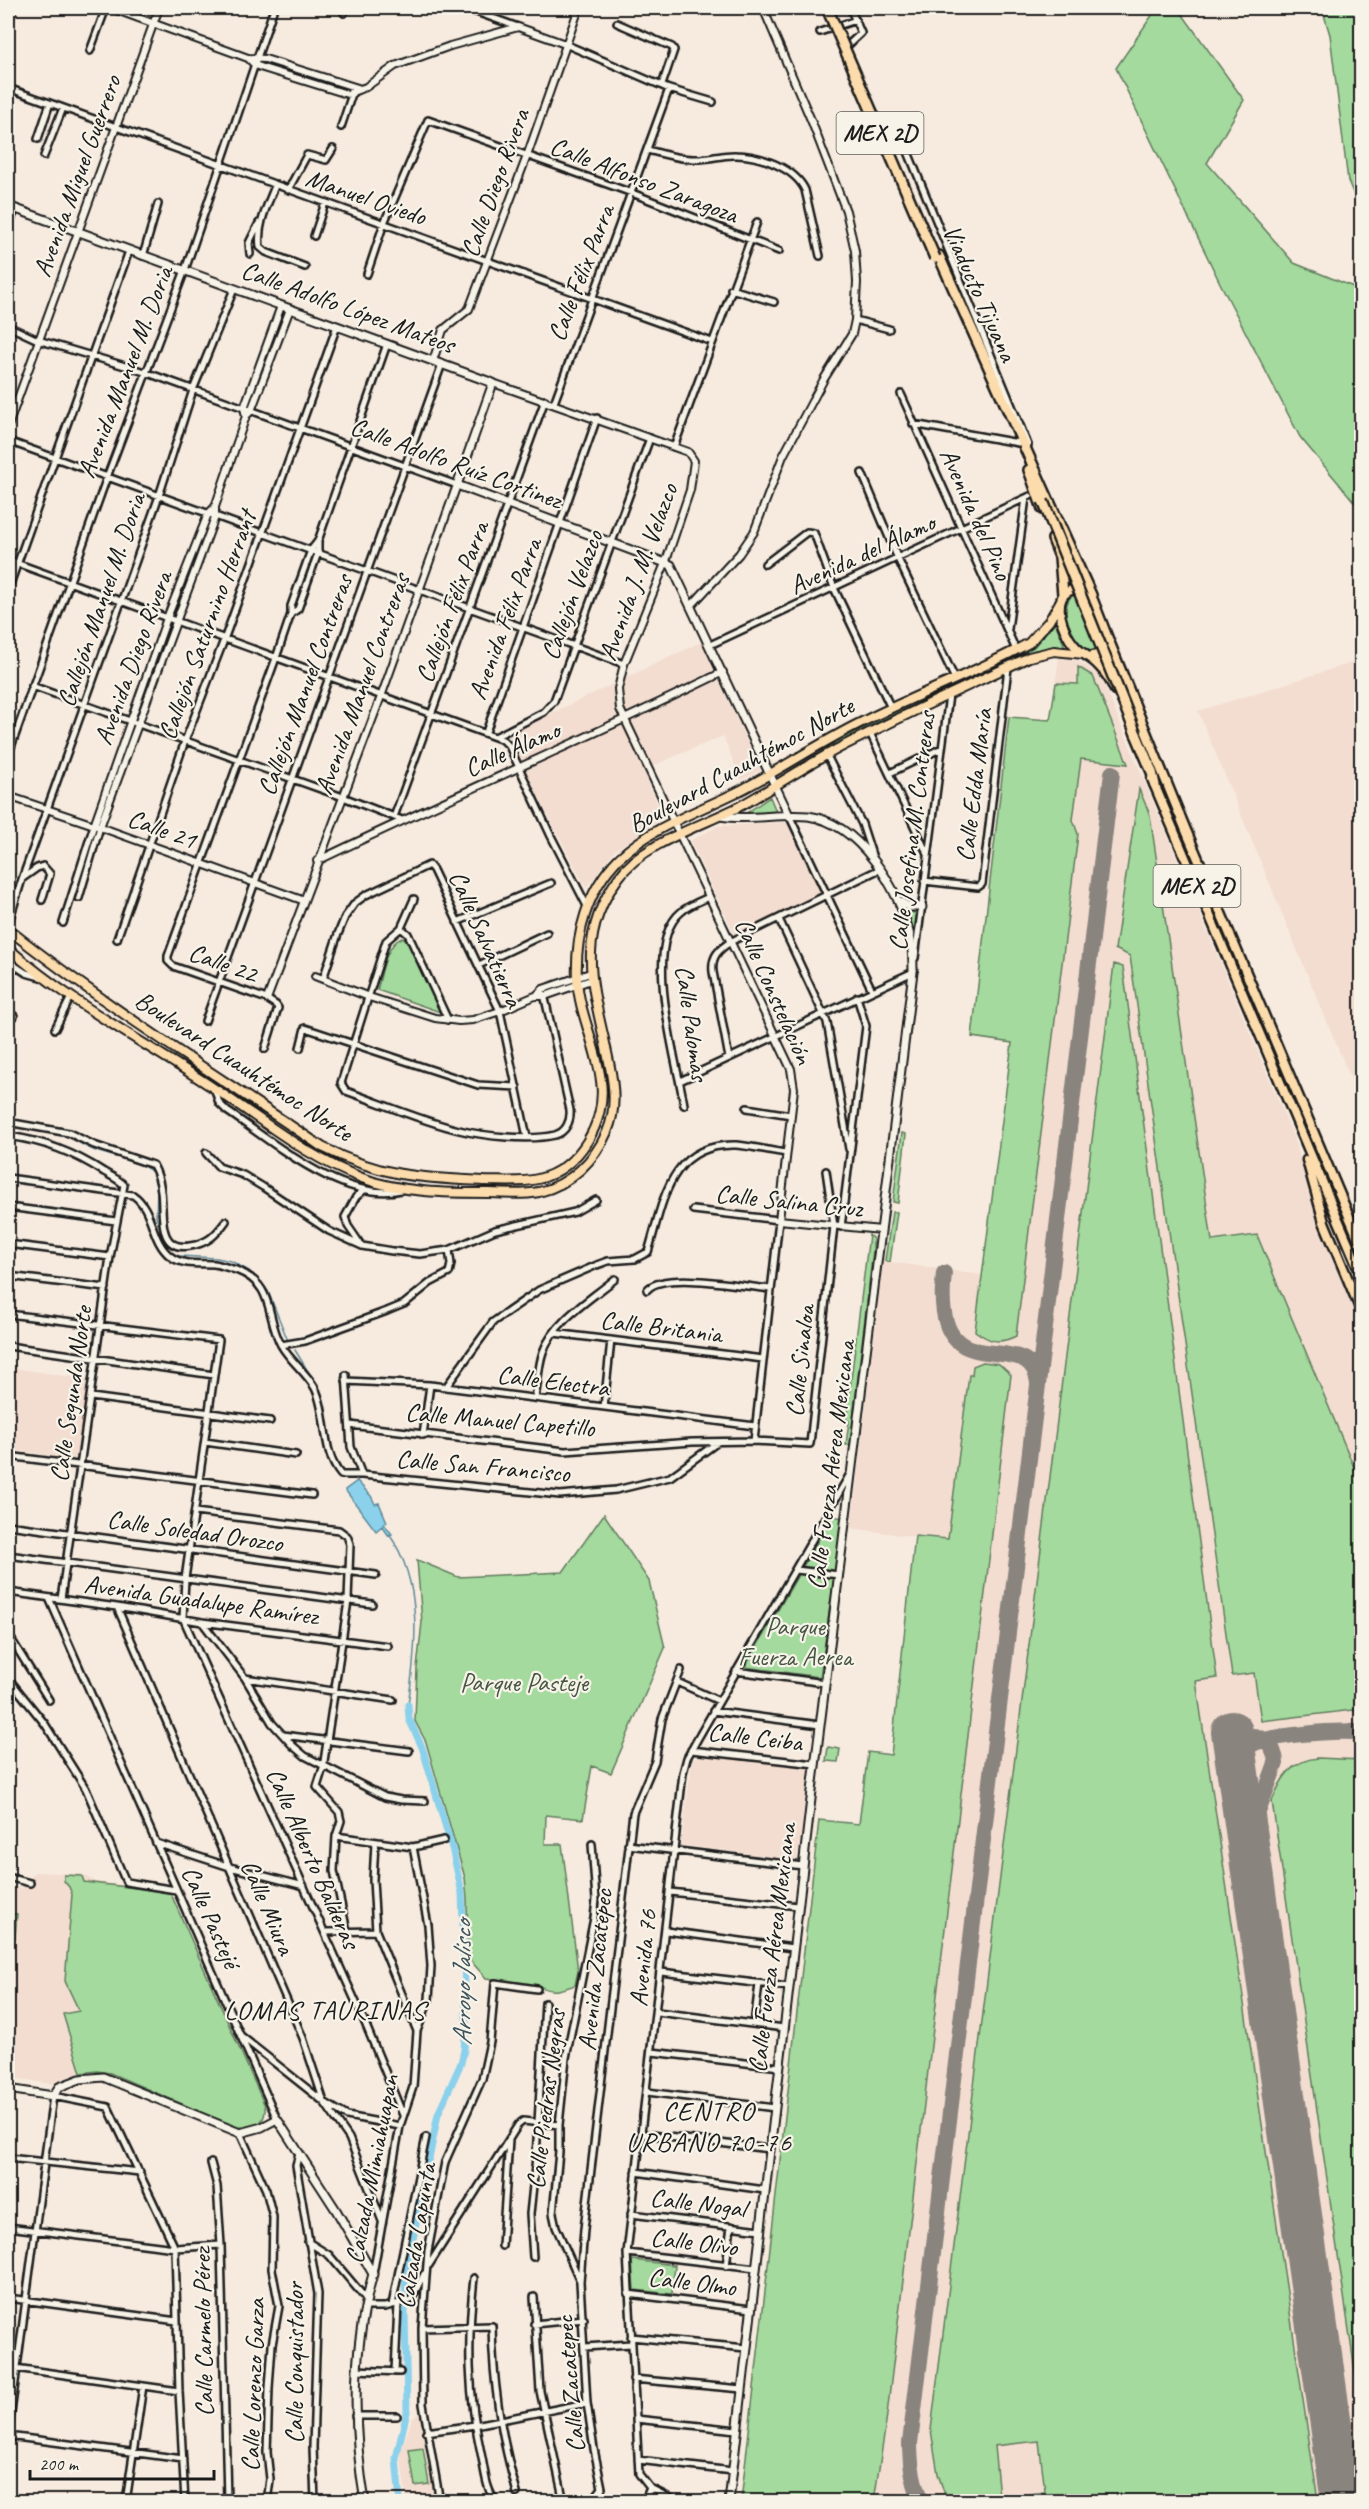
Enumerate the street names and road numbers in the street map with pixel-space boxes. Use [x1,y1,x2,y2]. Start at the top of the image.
street label: Avenida Miguel Guerrero [25,69,129,281]
street label: Calle Diego Rivera [453,103,538,261]
road number: MEX 2D [836,112,924,154]
street label: Calle Alfonso Zaragoza [545,129,744,232]
street label: Manuel Oviedo [302,161,432,234]
street label: Calle Félix Parra [540,198,623,346]
street label: Viaducto Tijuana [935,219,1025,368]
street label: Calle Adolfo López Mateos [237,253,461,362]
street label: Avenida Manuel M. Doria [70,259,181,482]
street label: Calle Adolfo Ruíz Cortinez [346,410,569,517]
street label: Avenida del Pino [932,443,1020,587]
street label: Avenida J. M. Velazco [591,477,686,665]
street label: Callejón Manuel M. Doria [49,487,154,711]
street label: Callejón Saturnino Herrant [150,503,265,744]
street label: Avenida del Álamo [784,505,943,602]
street label: Callejón Félix Parra [408,515,497,687]
street label: Callejón Velazco [533,524,611,664]
street label: Avenida Félix Parra [461,532,550,704]
street label: Avenida Diego Rivera [86,565,180,749]
street label: Avenida Manuel Contreras [307,567,418,799]
street label: Callejón Manuel Contreras [250,568,361,800]
street label: Boulevard Cuauhtémoc Norte [622,689,861,841]
street label: Calle Edda María [948,705,1000,863]
street label: Calle Josefina M. Contreras [881,707,943,952]
street label: Calle Álamo [459,712,567,785]
street label: Calle 21 [123,801,202,857]
street label: Calle Salvatierra [441,865,532,1014]
road number: MEX 2D [1154,865,1240,907]
street label: Calle Constelación [727,913,821,1070]
street label: Calle 22 [184,935,264,991]
street label: Calle Palomas [668,963,717,1085]
street label: Boulevard Cuauhtémoc Norte [129,983,360,1150]
street label: Calle Salina Cruz [714,1177,866,1225]
street label: Calle Sinaloa [778,1301,823,1418]
street label: Calle Segunda Norte [42,1302,100,1484]
street label: Calle Britania [598,1303,726,1351]
street label: Calle Fuerza Aérea Mexicana [799,1336,863,1591]
street label: Calle Electra [495,1358,612,1404]
street label: Calle Manuel Capetillo [404,1395,598,1445]
street label: Calle San Francisco [395,1442,573,1490]
street label: Calle Soledad Orozco [105,1502,287,1560]
street label: Avenida Guadalupe Ramírez [82,1567,323,1633]
street label: Calle Ceiba [706,1715,806,1759]
street label: Calle Alberto Balderas [258,1762,368,1955]
street label: Calle Fuerza Aérea Mexicana [740,1819,804,2074]
street label: Calle Miura [233,1854,303,1961]
street label: Calle Pastejé [174,1861,250,1976]
street label: Avenida Zacatepec [570,1886,620,2052]
street label: Avenida 76 [622,1907,665,2008]
street label: Calle Piedras Negras [519,2005,574,2191]
street label: Calzada Mimiahuapan [338,2070,407,2266]
street label: Calzada Lapunta [388,2159,444,2311]
street label: Calle Nogal [648,2181,752,2226]
street label: Calle Olivo [649,2220,741,2264]
street label: Calle Carmelo Pérez [185,2244,221,2417]
street label: Calle Olmo [646,2260,740,2304]
street label: Calle Conquistador [278,2281,311,2444]
street label: Calle Lorenzo Garza [233,2296,273,2472]
street label: Calle Zacatepec [547,2313,592,2454]

